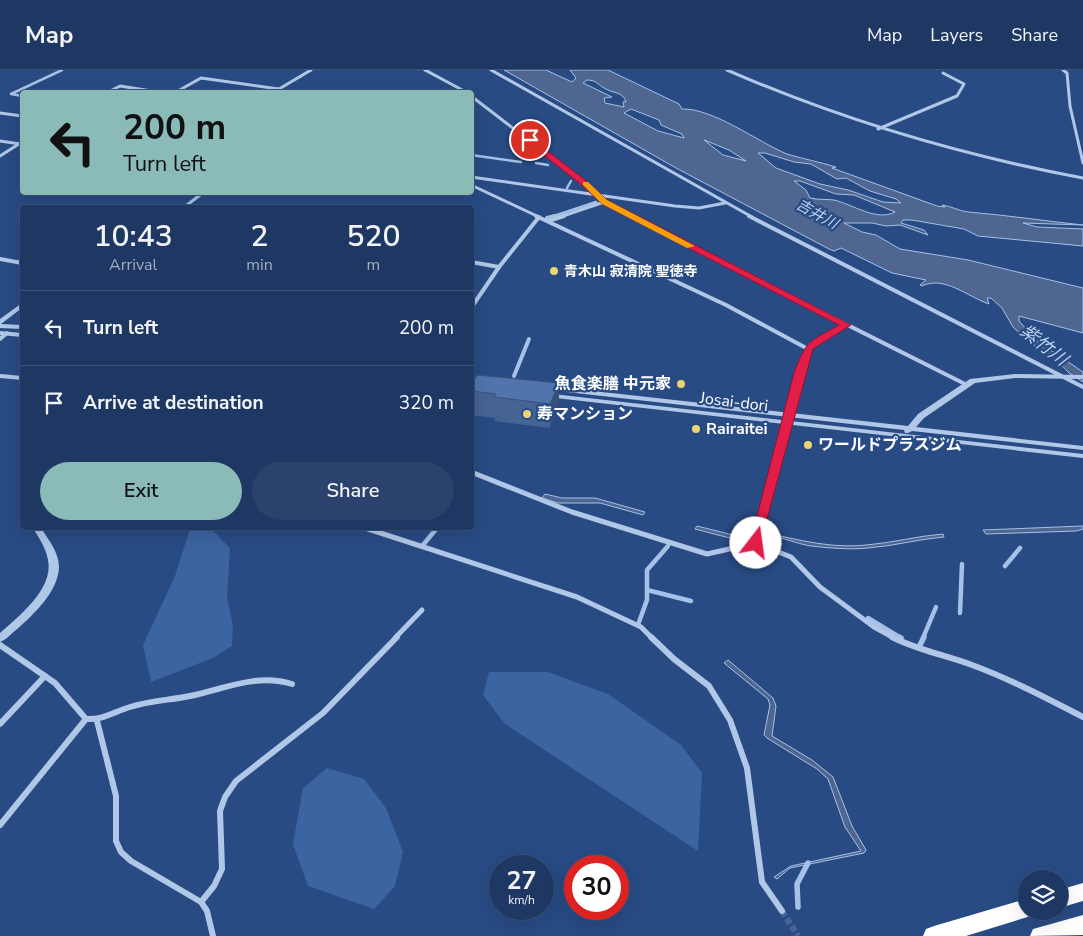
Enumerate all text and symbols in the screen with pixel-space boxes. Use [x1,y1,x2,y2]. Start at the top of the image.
text: Map [25,19,73,51]
text: Map [867,23,902,47]
text: Layers [930,23,983,47]
text: Share [1011,23,1058,47]
text: 200 m [123,104,226,151]
icon: left [40,110,105,175]
pin [509,119,551,161]
icon: arrive [516,126,544,154]
text: Turn left [123,149,206,179]
water label: 吉井川 [792,194,843,235]
text: 10:43 [94,216,173,257]
text: 2 [251,216,269,257]
text: 520 [346,216,400,257]
text: Arrival [109,254,157,276]
text: min [246,254,273,276]
text: m [367,254,380,276]
place label: 青木山 寂清院 聖徳寺 [564,262,698,281]
marker: 青木山 寂清院 聖徳寺 [548,265,560,277]
icon: left [40,314,68,342]
text: Turn left [83,315,158,341]
text: 200 m [399,315,454,341]
water label: 紫竹川 [1015,319,1074,372]
place label: 魚食楽膳 中元家 [555,373,671,395]
marker: 魚食楽膳 中元家 [675,378,687,390]
street label: Josai-dori [698,387,769,417]
icon: arrive [40,389,68,417]
text: Arrive at destination [83,390,264,416]
text: 320 m [399,390,454,416]
place label: 寿マンション [537,403,633,425]
marker: 寿マンション [521,408,533,420]
place label: Rairaitei [706,418,768,440]
marker: Rairaitei [690,423,702,435]
place label: ワールドプラスジム [818,434,962,456]
marker: ワールドプラスジム [802,439,814,451]
button: Exit [40,462,242,520]
button: Share [252,462,454,520]
position arrow [729,516,781,568]
speed limit sign: 30 [564,855,629,920]
text: 27 [506,864,537,898]
map controls [1018,870,1068,920]
button: layers [1018,870,1068,920]
text: km/h [508,892,535,908]

